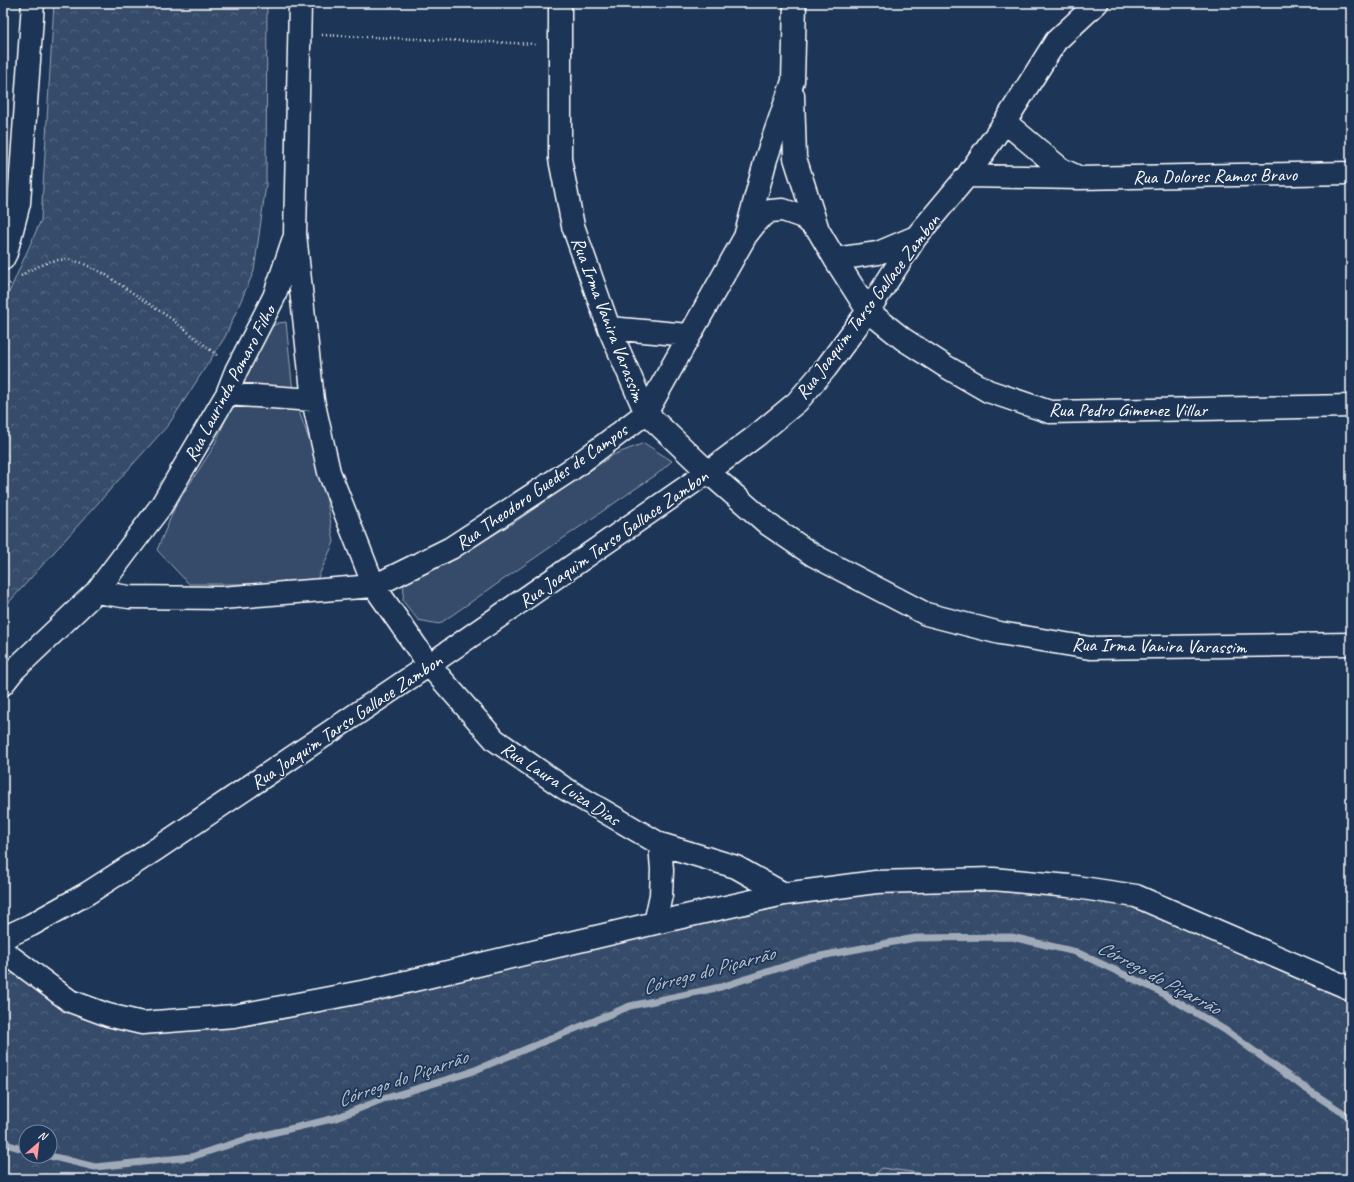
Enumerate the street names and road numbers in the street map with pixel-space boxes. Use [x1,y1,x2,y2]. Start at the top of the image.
street label: Rua Dolores Ramos Bravo [1133,163,1299,189]
street label: Rua Joaquim Tarso Gallace Zambon [790,209,946,404]
street label: Rua Irma Vanira Varassim [566,234,651,406]
street label: Rua Laurinda Pomaro Filho [179,299,282,466]
street label: Rua Pedro Gimenez Villar [1049,398,1208,422]
street label: Rua Theodoro Guedes de Campos [451,417,634,555]
street label: Rua Joaquim Tarso Gallace Zambon [514,464,713,613]
street label: Rua Irma Vanira Varassim [1072,632,1248,660]
street label: Rua Joaquim Tarso Gallace Zambon [246,648,447,795]
street label: Rua Laura Luiza Dias [496,736,626,832]

